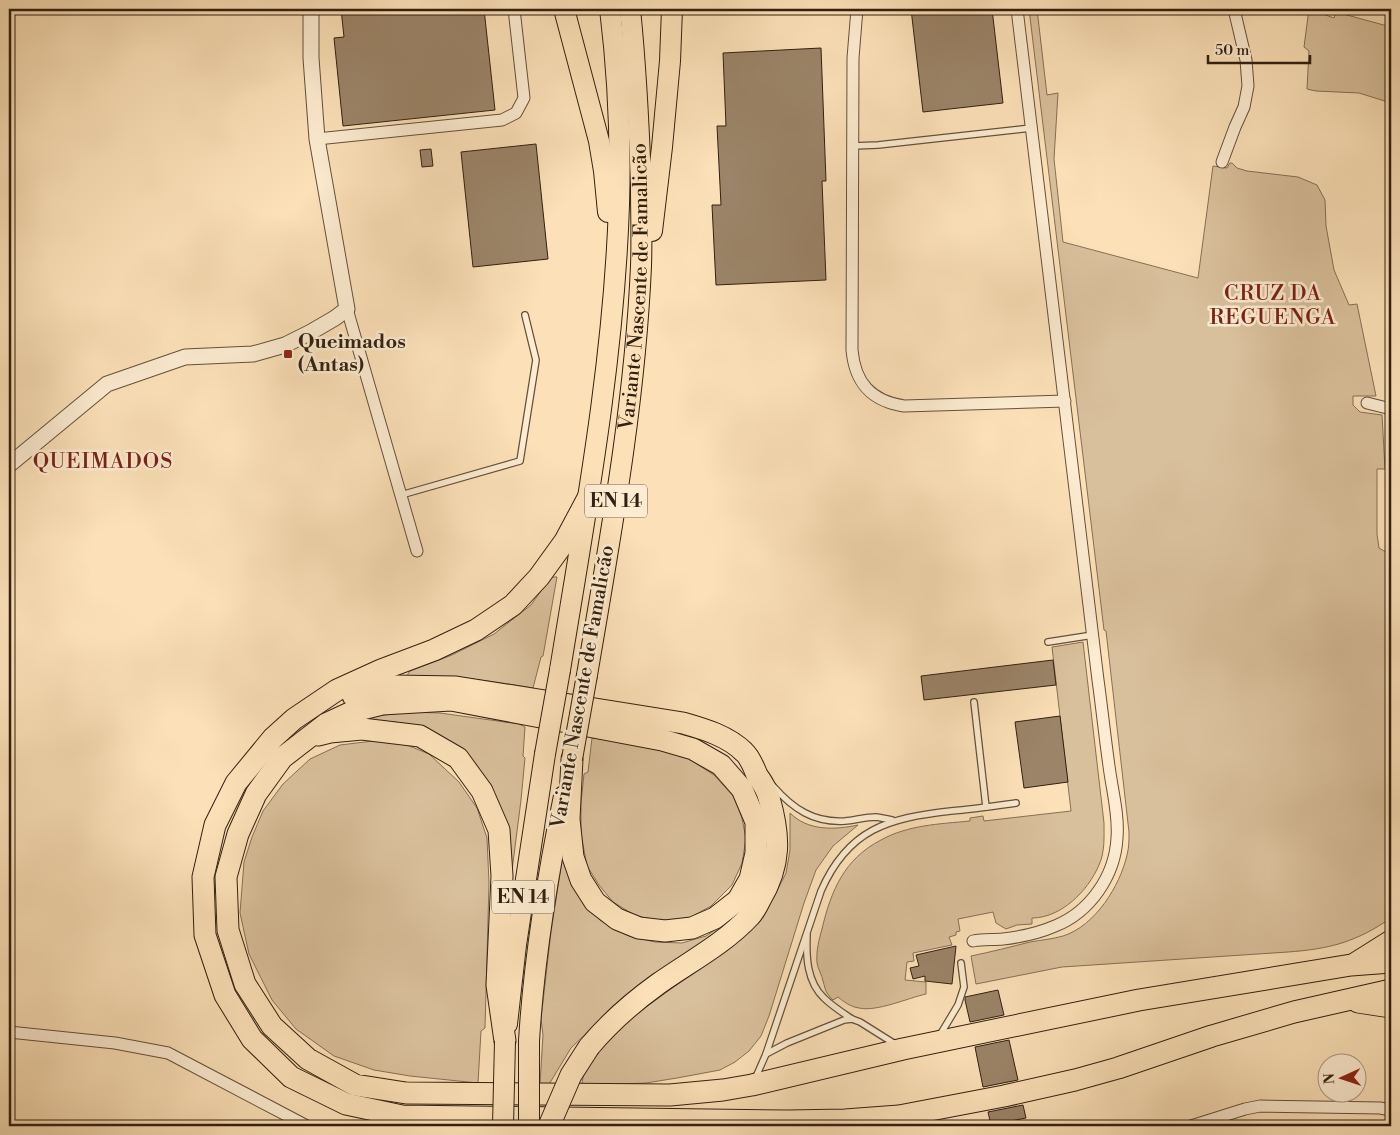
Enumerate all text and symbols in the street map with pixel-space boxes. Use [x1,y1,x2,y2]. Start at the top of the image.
scale bar [1208,32,1310,64]
text: 50 m [1215,41,1249,60]
street label: Variante Nascente de Famalicão [614,143,654,433]
district label: CRUZ DA REGUENGA [1210,281,1336,331]
place label: Queimados (Antas) [298,330,406,378]
marker: Queimados (Antas) [282,348,294,360]
district label: QUEIMADOS [33,449,173,475]
road number: EN 14 [585,484,647,518]
street label: Variante Nascente de Famalicão [546,543,620,832]
road number: EN 14 [492,880,554,914]
north arrow [1318,1052,1368,1102]
text: N [1321,1073,1339,1085]

